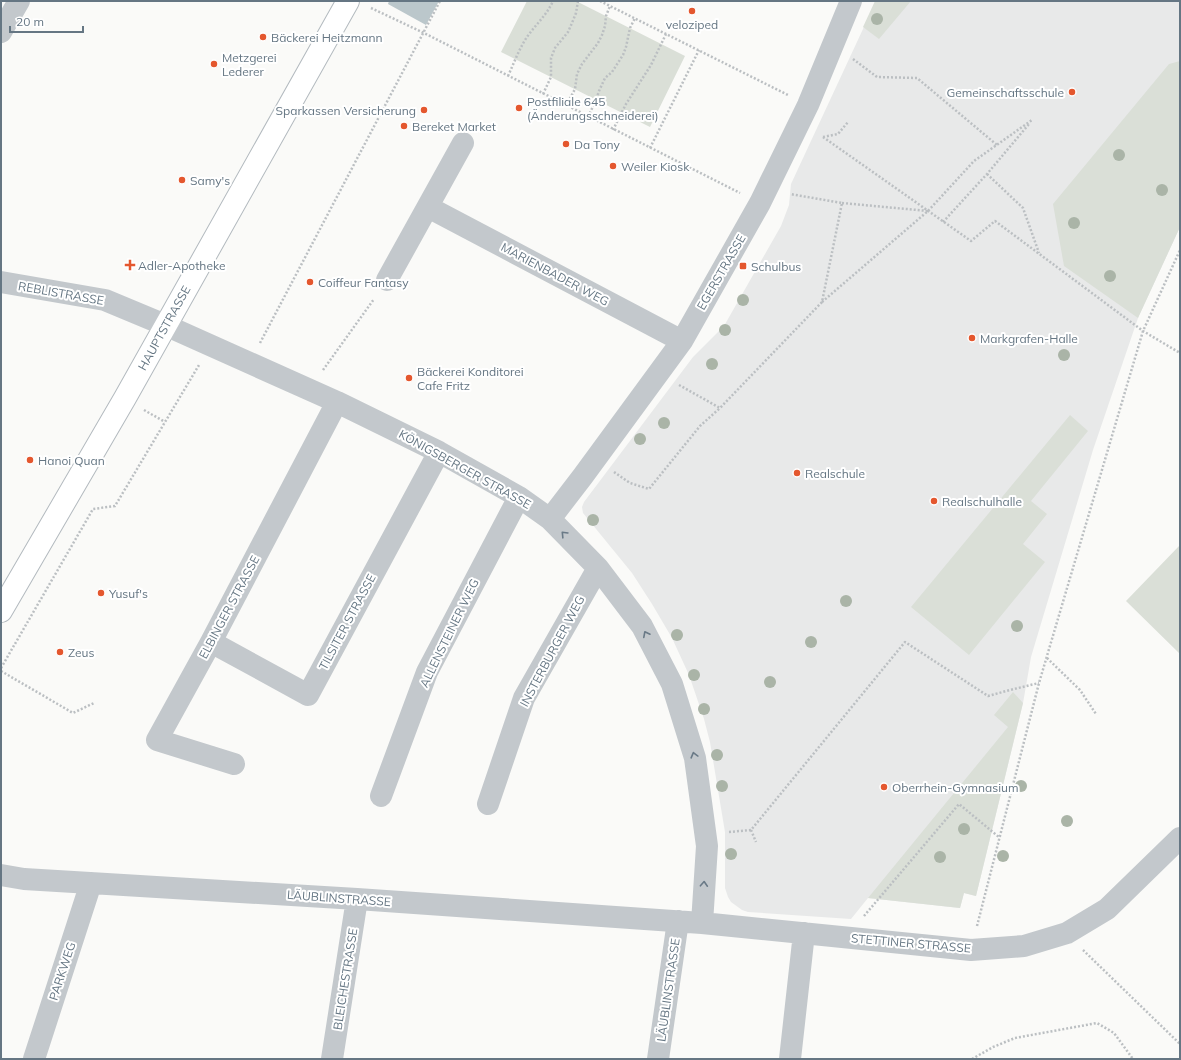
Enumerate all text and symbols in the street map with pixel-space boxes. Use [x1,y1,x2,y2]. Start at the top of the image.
marker: veloziped [687,6,697,16]
scale bar [10,8,83,34]
text: 20 m [16,14,44,29]
place label: veloziped [666,17,718,32]
place label: Bäckerei Heitzmann [271,30,382,45]
marker: Bäckerei Heitzmann [258,32,268,42]
place label: Metzgerei Lederer [222,50,277,79]
marker: Metzgerei Lederer [209,59,219,69]
place label: Gemeinschaftsschule [946,85,1064,100]
marker: Gemeinschaftsschule [1067,87,1077,97]
place label: Postfiliale 645 (Änderungsschneiderei) [527,94,658,123]
place label: Sparkassen Versicherung [276,103,416,118]
marker: Postfiliale 645 (Änderungsschneiderei) [514,103,524,113]
marker: Sparkassen Versicherung [419,105,429,115]
place label: Bereket Market [412,119,496,134]
marker: Bereket Market [399,121,409,131]
place label: Da Tony [574,137,620,152]
marker: Da Tony [561,139,571,149]
place label: Weiler Kiosk [621,159,690,174]
marker: Weiler Kiosk [608,161,618,171]
place label: Samy's [190,173,230,188]
marker: Samy's [177,175,187,185]
street label: EGERSTRASSE [693,232,749,312]
street label: MARIENBADER WEG [498,239,612,309]
place label: Adler-Apotheke [138,258,225,273]
place label: Schulbus [751,259,801,274]
marker: Adler-Apotheke [125,260,135,270]
marker: Schulbus [738,261,748,271]
place label: Coiffeur Fantasy [318,275,409,290]
marker: Coiffeur Fantasy [305,277,315,287]
street label: REBLISTRASSE [17,278,105,308]
street label: HAUPTSTRASSE [134,283,194,373]
place label: Markgrafen-Halle [980,331,1078,346]
marker: Markgrafen-Halle [967,333,977,343]
place label: Bäckerei Konditorei Cafe Fritz [417,364,524,393]
marker: Bäckerei Konditorei Cafe Fritz [404,373,414,383]
street label: KÖNIGSBERGER STRASSE [396,426,534,512]
place label: Hanoi Quan [38,453,105,468]
marker: Hanoi Quan [25,455,35,465]
place label: Realschule [805,466,865,481]
marker: Realschule [792,468,802,478]
place label: Realschulhalle [942,494,1022,509]
marker: Realschulhalle [929,496,939,506]
one-way arrow [562,531,569,539]
street label: ELBINGER STRASSE [195,553,263,661]
street label: TILSITER STRASSE [315,571,379,673]
street label: ALLENSTEINER WEG [416,576,482,690]
place label: Yusuf's [108,586,148,601]
marker: Yusuf's [96,588,106,598]
street label: INSTERBURGER WEG [516,593,588,709]
one-way arrow [643,631,651,639]
place label: Zeus [68,645,94,660]
marker: Zeus [55,647,65,657]
one-way arrow [690,752,698,758]
place label: Oberrhein-Gymnasium [892,780,1018,795]
marker: Oberrhein-Gymnasium [879,782,889,792]
one-way arrow [700,881,709,887]
street label: LÄUBLINSTRASSE [287,887,391,909]
street label: BLEICHESTRASSE [330,927,360,1031]
street label: STETTINER STRASSE [851,930,971,956]
street label: LÄUBLINSTRASSE [653,937,683,1043]
street label: PARKWEG [45,940,79,1002]

